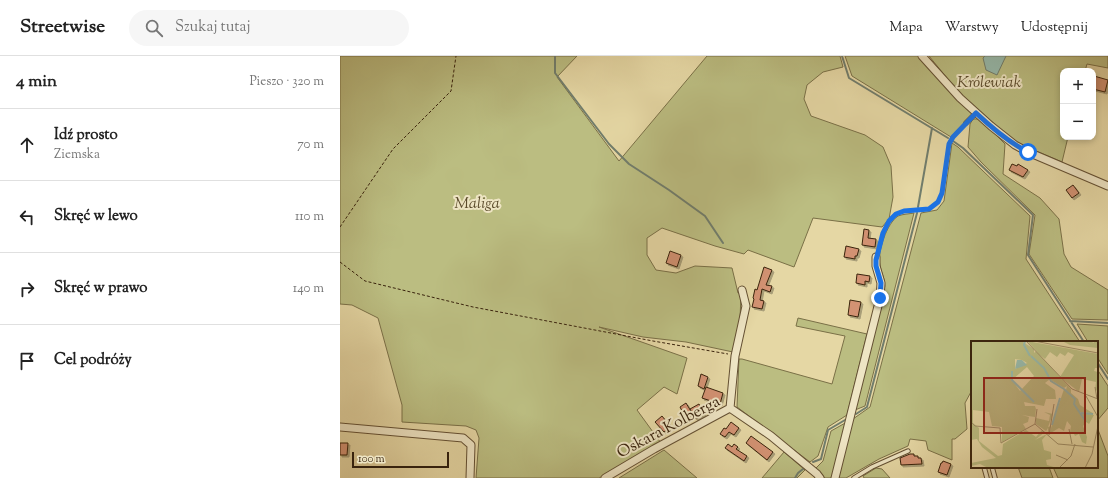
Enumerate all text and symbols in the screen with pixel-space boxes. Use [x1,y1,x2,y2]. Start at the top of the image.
search box [129,10,409,46]
text: Streetwise [20,14,105,41]
icon: search [143,17,165,39]
text: Szukaj tutaj [175,17,250,38]
text: Mapa [889,18,923,38]
text: Warstwy [945,18,999,38]
text: Udostępnij [1021,18,1088,38]
map controls [1060,68,1096,140]
button: + [1060,68,1096,104]
text: 4 min [16,70,57,94]
park label: Królewiak [957,72,1021,95]
text: Pieszo · 320 m [249,73,324,91]
button: − [1060,104,1096,140]
text: Idź prosto [54,125,118,146]
icon: ahead [16,134,38,156]
text: 70 m [297,136,324,154]
route start [1019,143,1037,161]
text: Ziemska [54,146,100,164]
park label: Maliga [454,193,500,216]
icon: left [16,206,38,228]
text: Skręć w lewo [54,206,138,227]
text: 110 m [295,208,324,226]
icon: right [16,278,38,300]
text: Skręć w prawo [54,278,148,299]
text: 140 m [293,280,324,298]
route end [871,289,889,307]
inset map [971,341,1098,468]
icon: arrive [16,350,38,372]
text: Cel podróży [54,350,132,371]
street label: Oskara Kolberga [613,391,725,465]
scale bar [352,450,449,469]
text: 100 m [358,451,385,467]

